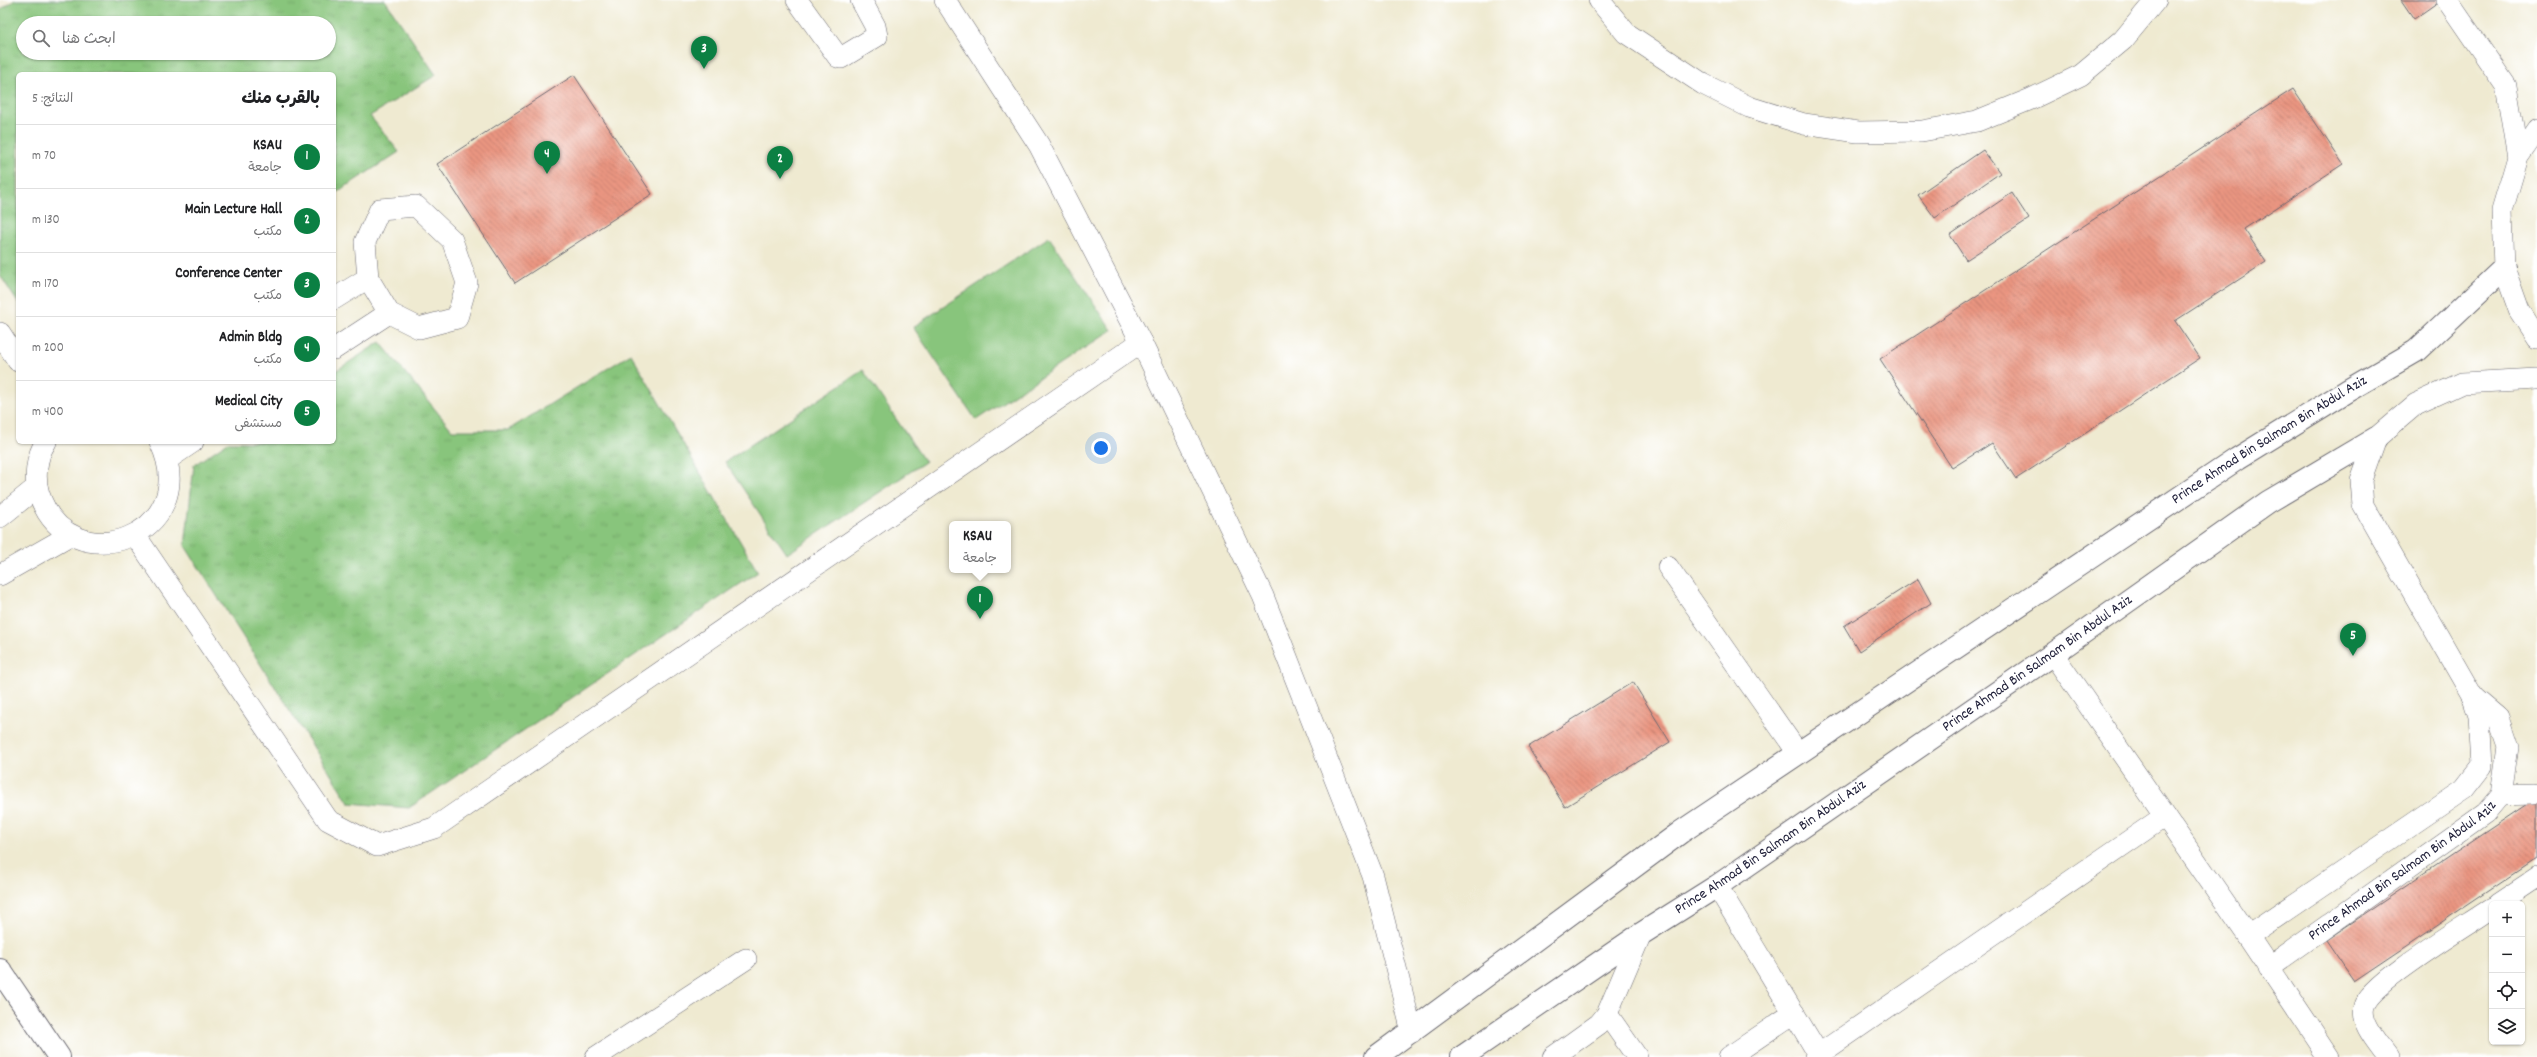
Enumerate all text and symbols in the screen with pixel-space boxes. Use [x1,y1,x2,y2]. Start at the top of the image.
search box [16,16,336,60]
icon: search [30,27,52,49]
text: ابحث هنا [62,29,116,51]
pin: 3 [691,36,717,69]
text: بالقرب منك [242,88,320,112]
text: النتائج: 5 [32,90,73,109]
text: KSAU [253,135,282,157]
pin: 4 [534,141,560,174]
pin: 2 [767,146,793,179]
text: 70 m [32,147,56,166]
text: 1 [306,147,308,166]
text: جامعة [248,159,282,178]
text: Main Lecture Hall [185,199,282,221]
text: 130 m [32,211,60,230]
text: 2 [304,211,310,230]
text: مكتب [254,223,282,242]
text: Conference Center [175,263,282,285]
text: 170 m [32,275,59,294]
text: 3 [304,275,310,294]
text: مكتب [254,287,282,306]
text: Admin Bldg [219,327,282,349]
text: 200 m [32,339,64,358]
text: 4 [304,339,310,358]
text: مكتب [254,351,282,370]
street label: Prince Ahmad Bin Salmam Bin Abdul Aziz [2168,370,2372,511]
text: Medical City [215,391,282,413]
text: 400 m [32,403,64,422]
text: 5 [304,403,310,422]
text: مستشفى [234,415,282,434]
your location [1091,438,1111,458]
popup [949,521,1011,573]
text: KSAU [963,526,992,548]
text: جامعة [963,550,997,569]
pin: 1 [967,586,993,619]
street label: Prince Ahmad Bin Salmam Bin Abdul Aziz [1938,590,2137,738]
pin: 5 [2340,623,2366,656]
street label: Prince Ahmad Bin Salmam Bin Abdul Aziz [1671,775,1871,921]
street label: Prince Ahmad Bin Salmam Bin Abdul Aziz [2304,796,2503,947]
map controls [2489,901,2525,1045]
button: + [2489,901,2525,937]
button: − [2489,937,2525,973]
button: locate [2489,973,2525,1009]
button: layers [2489,1009,2525,1045]

